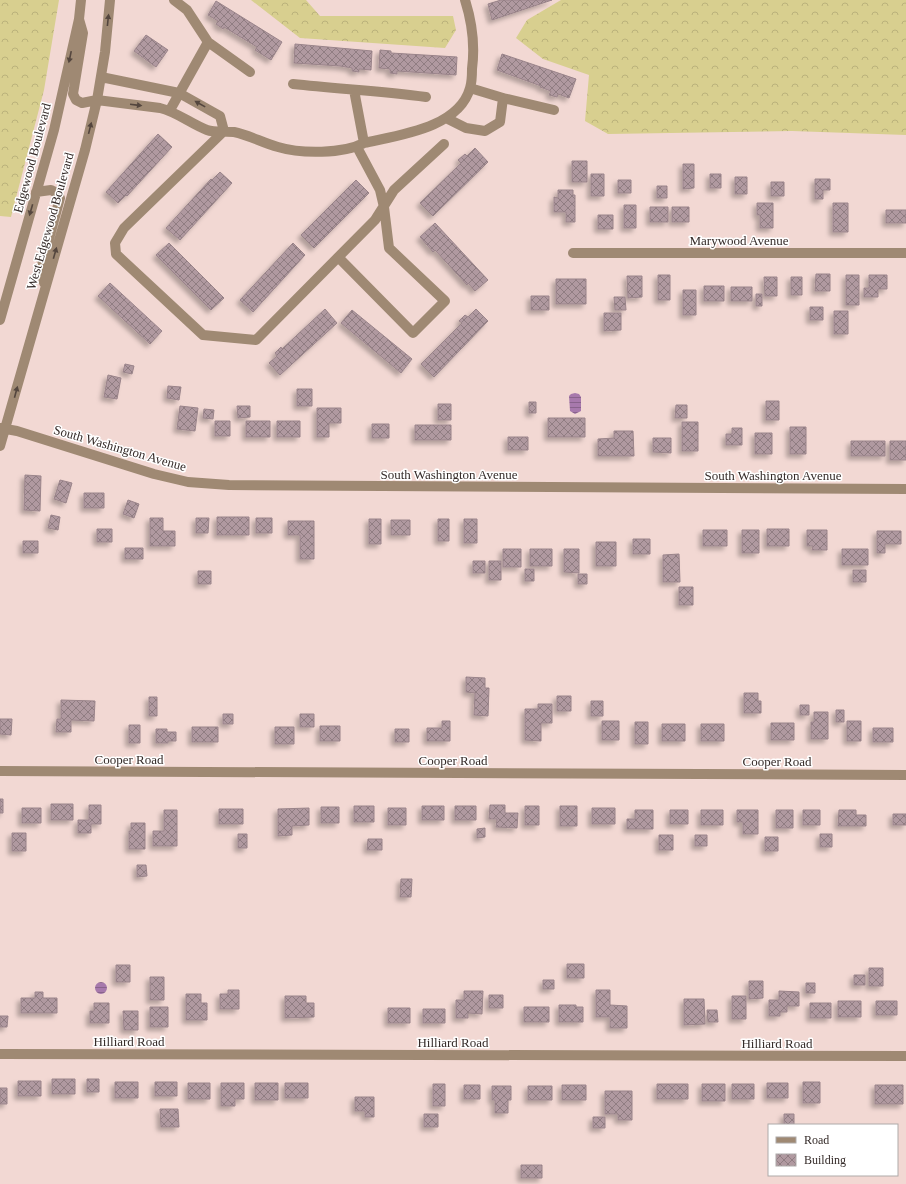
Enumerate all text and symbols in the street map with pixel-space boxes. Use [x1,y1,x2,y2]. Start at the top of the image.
one-way arrow [105,14,112,26]
one-way arrow [67,51,73,63]
street label: Edgewood Boulevard [10,101,54,215]
one-way arrow [130,101,142,108]
one-way arrow [194,101,206,108]
one-way arrow [87,122,93,134]
street label: West Edgewood Boulevard [23,150,77,291]
one-way arrow [28,204,34,216]
street label: Marywood Avenue [689,233,789,248]
one-way arrow [52,247,58,259]
one-way arrow [13,385,19,397]
street label: South Washington Avenue [52,422,188,474]
street label: South Washington Avenue [380,467,518,482]
street label: South Washington Avenue [704,468,842,483]
street label: Cooper Road [95,752,164,767]
street label: Cooper Road [419,753,488,768]
street label: Cooper Road [743,754,812,769]
street label: Hilliard Road [93,1034,165,1049]
street label: Hilliard Road [417,1035,489,1050]
street label: Hilliard Road [741,1036,813,1051]
legend [768,1124,898,1176]
text: Road [804,1133,829,1147]
text: Building [804,1153,846,1167]

